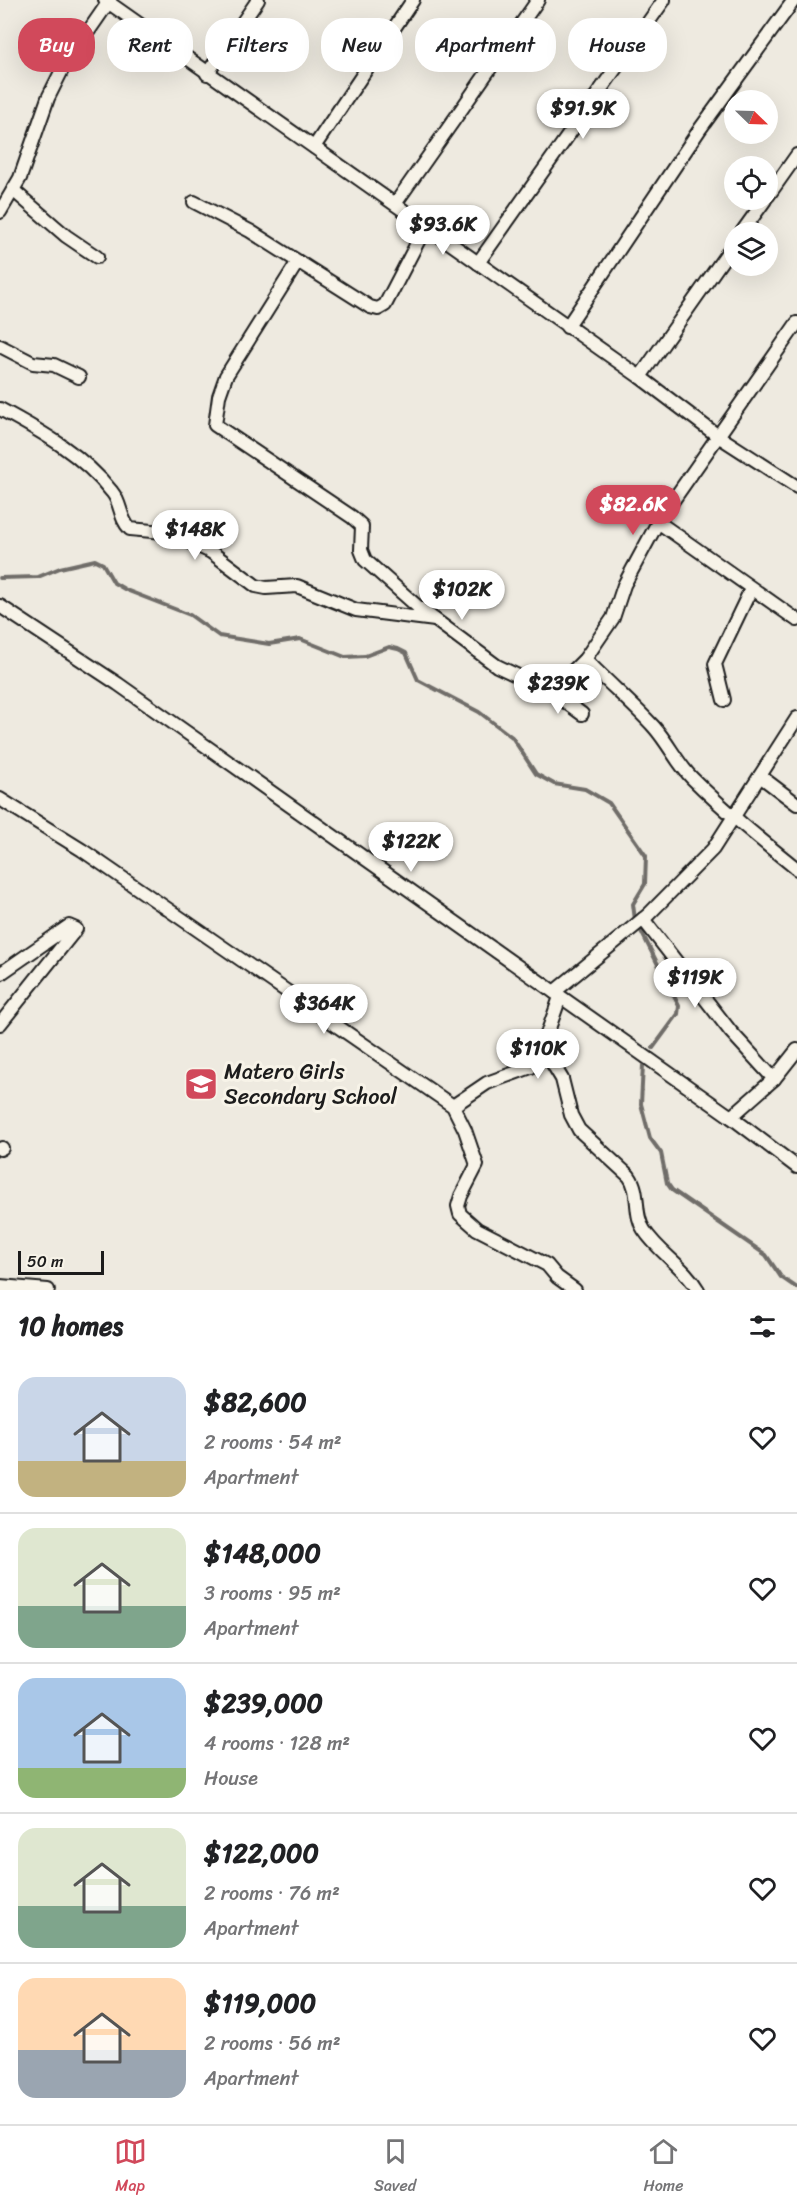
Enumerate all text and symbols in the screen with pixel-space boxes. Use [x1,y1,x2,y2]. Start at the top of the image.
chip: Buy [18,18,95,72]
chip: Rent [107,18,193,72]
chip: Filters [205,18,309,72]
chip: New [321,18,403,72]
chip: Apartment [415,18,556,72]
chip: House [568,18,667,72]
pin: $91.9K [534,89,632,140]
north arrow [724,90,778,144]
map controls [724,90,778,276]
text: $91.9K [551,91,615,126]
button: locate [724,156,778,210]
pin: $93.6K [394,205,492,256]
text: $93.6K [410,207,476,242]
button: layers [724,222,778,276]
pin: $82.6K [584,485,682,536]
text: $82.6K [600,487,666,522]
pin: $148K [153,510,237,561]
text: $148K [166,512,224,547]
pin: $102K [420,570,504,621]
text: $102K [433,572,491,607]
pin: $239K [516,664,600,715]
text: $239K [528,666,588,701]
pin: $122K [369,822,453,873]
text: $122K [382,824,440,859]
pin: $119K [653,958,737,1009]
text: $119K [667,960,723,995]
pin: $364K [282,984,366,1035]
text: $364K [294,986,354,1021]
pin: $110K [496,1029,580,1080]
text: $110K [510,1031,566,1066]
place label: Matero Girls Secondary School [224,1052,398,1116]
school or university icon: Matero Girls Secondary School [183,1066,219,1102]
text: 50 m [27,1247,63,1276]
scale bar [18,1248,104,1276]
text: 10 homes [18,1303,123,1349]
icon: filters [746,1310,779,1343]
text: $82,600 [204,1379,307,1425]
icon: home [66,1401,138,1473]
icon: heart [746,1421,779,1454]
text: 2 rooms · 54 m² [204,1425,342,1460]
text: Apartment [204,1460,298,1495]
text: $148,000 [204,1530,321,1576]
icon: home [66,1552,138,1624]
icon: heart [746,1572,779,1605]
text: 3 rooms · 95 m² [204,1576,341,1611]
text: Apartment [204,1611,298,1646]
text: $239,000 [204,1680,323,1726]
icon: home [66,1702,138,1774]
icon: heart [746,1722,779,1755]
text: 4 rooms · 128 m² [204,1726,350,1761]
text: House [204,1761,258,1796]
text: $122,000 [204,1830,319,1876]
icon: home [66,1852,138,1924]
icon: heart [746,1872,779,1905]
text: 2 rooms · 76 m² [204,1876,340,1911]
text: Apartment [204,1911,298,1946]
text: $119,000 [204,1980,316,2026]
icon: home [66,2002,138,2074]
icon: heart [746,2022,779,2055]
text: 2 rooms · 56 m² [204,2026,341,2061]
text: Apartment [204,2061,298,2096]
tab: Map [114,2135,147,2200]
tab: Saved [374,2135,416,2200]
tab: Home [643,2135,683,2200]

